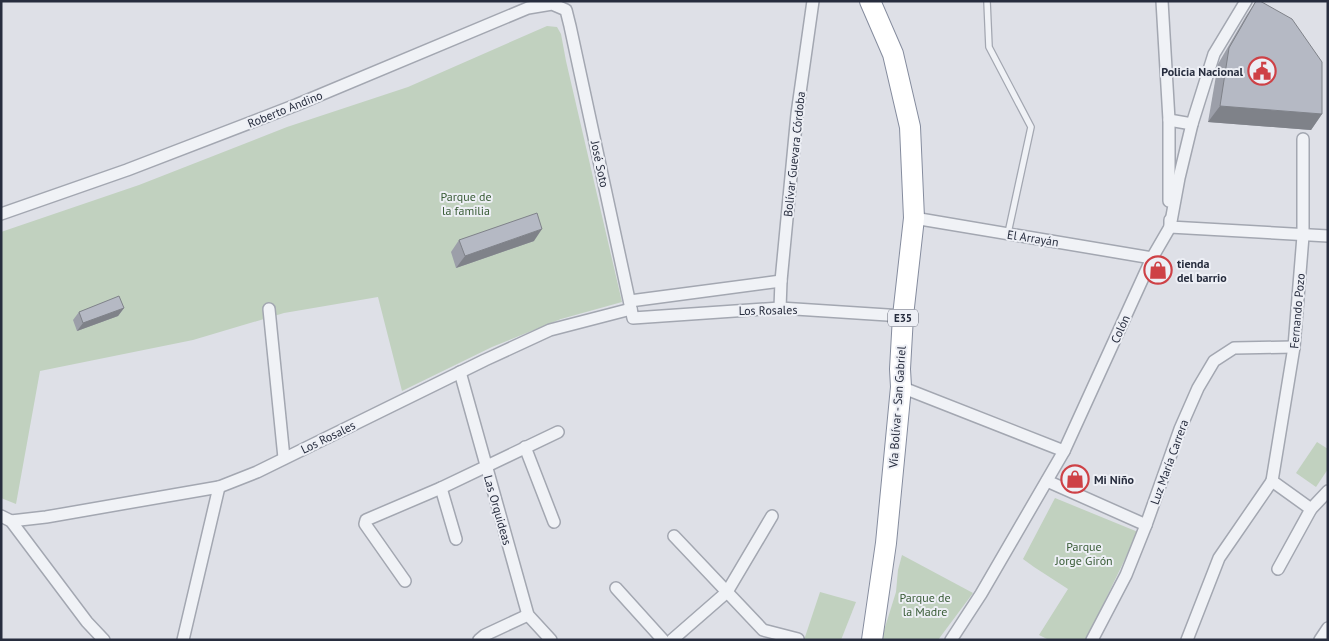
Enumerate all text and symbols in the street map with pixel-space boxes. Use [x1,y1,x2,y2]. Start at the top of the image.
public building icon: Policia Nacional [1247,56,1277,86]
place label: Policia Nacional [1161,64,1243,79]
street label: Roberto Andino [245,87,325,131]
street label: Bolívar Guevara Córdoba [780,90,808,217]
street label: José Soto [588,138,612,189]
park label: Parque de la familia [440,189,492,218]
street label: El Arrayán [1006,227,1060,249]
shop icon: tienda del barrio [1143,255,1173,285]
place label: tienda del barrio [1177,256,1227,285]
street label: Fernando Pozo [1286,273,1308,349]
street label: Los Rosales [738,302,798,318]
road number: E35 [888,310,918,326]
street label: Colón [1107,313,1133,345]
street label: Vía Bolívar - San Gabriel [885,345,909,469]
street label: Los Rosales [298,417,358,457]
street label: Luz María Carrera [1147,417,1191,507]
shop icon: Mi Niño [1060,464,1090,494]
place label: Mi Niño [1094,472,1135,487]
street label: Las Orquideas [481,473,515,547]
park label: Parque Jorge Girón [1054,539,1113,568]
park label: Parque de la Madre [899,590,951,619]

